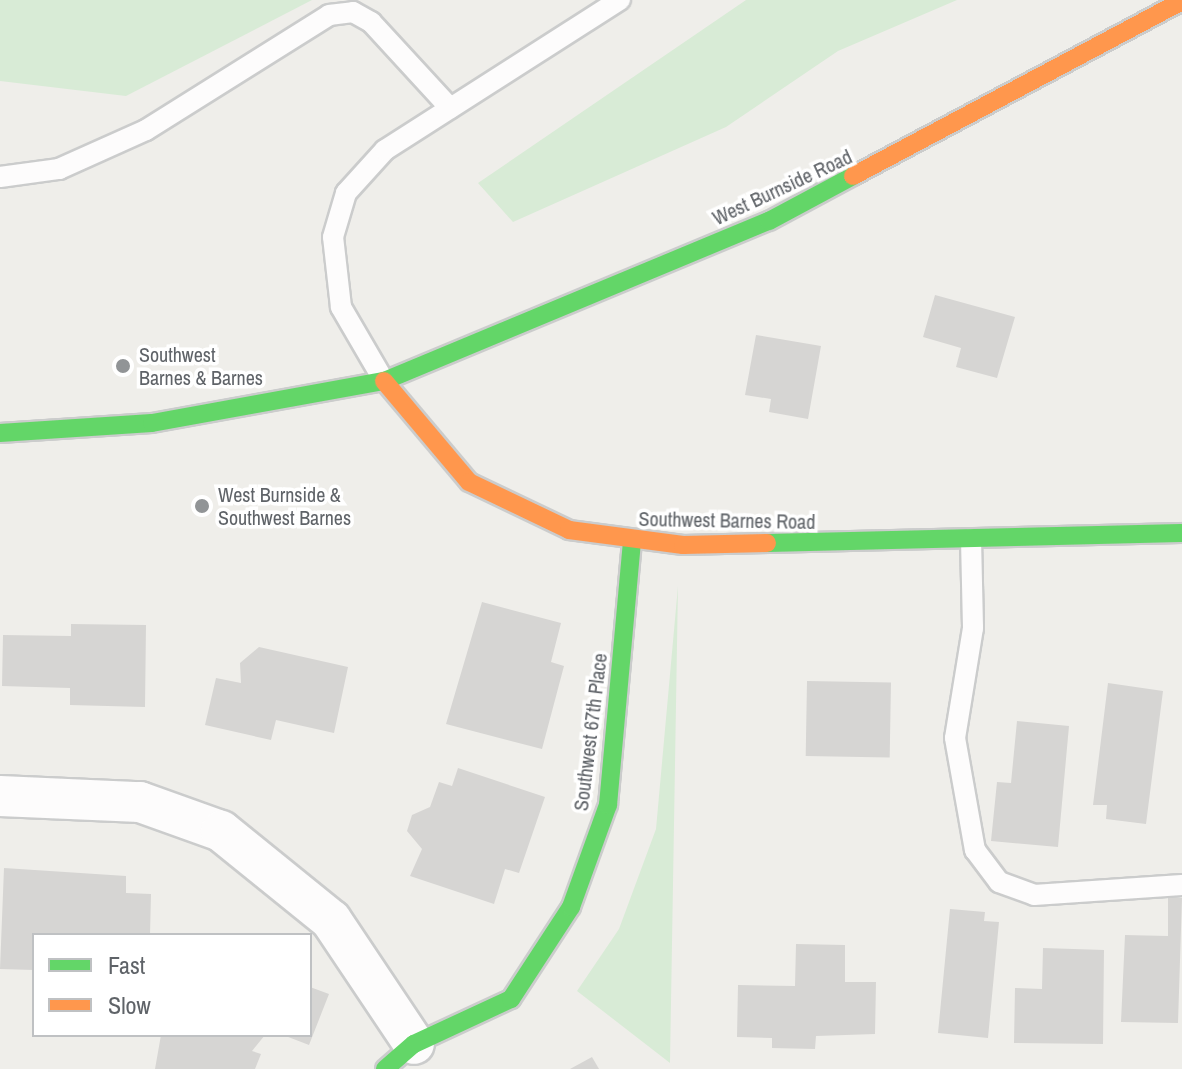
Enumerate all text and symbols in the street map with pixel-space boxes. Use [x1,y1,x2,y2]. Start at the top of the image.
street label: West Burnside Road [708,144,856,230]
place label: Southwest Barnes & Barnes [139,342,263,389]
marker: Southwest Barnes & Barnes [114,357,132,375]
place label: West Burnside & Southwest Barnes [218,482,351,529]
marker: West Burnside & Southwest Barnes [193,497,211,515]
street label: Southwest Barnes Road [638,506,816,534]
street label: Southwest 67th Place [568,652,612,812]
legend [32,933,312,1037]
text: Fast [108,949,145,981]
text: Slow [108,989,151,1021]

